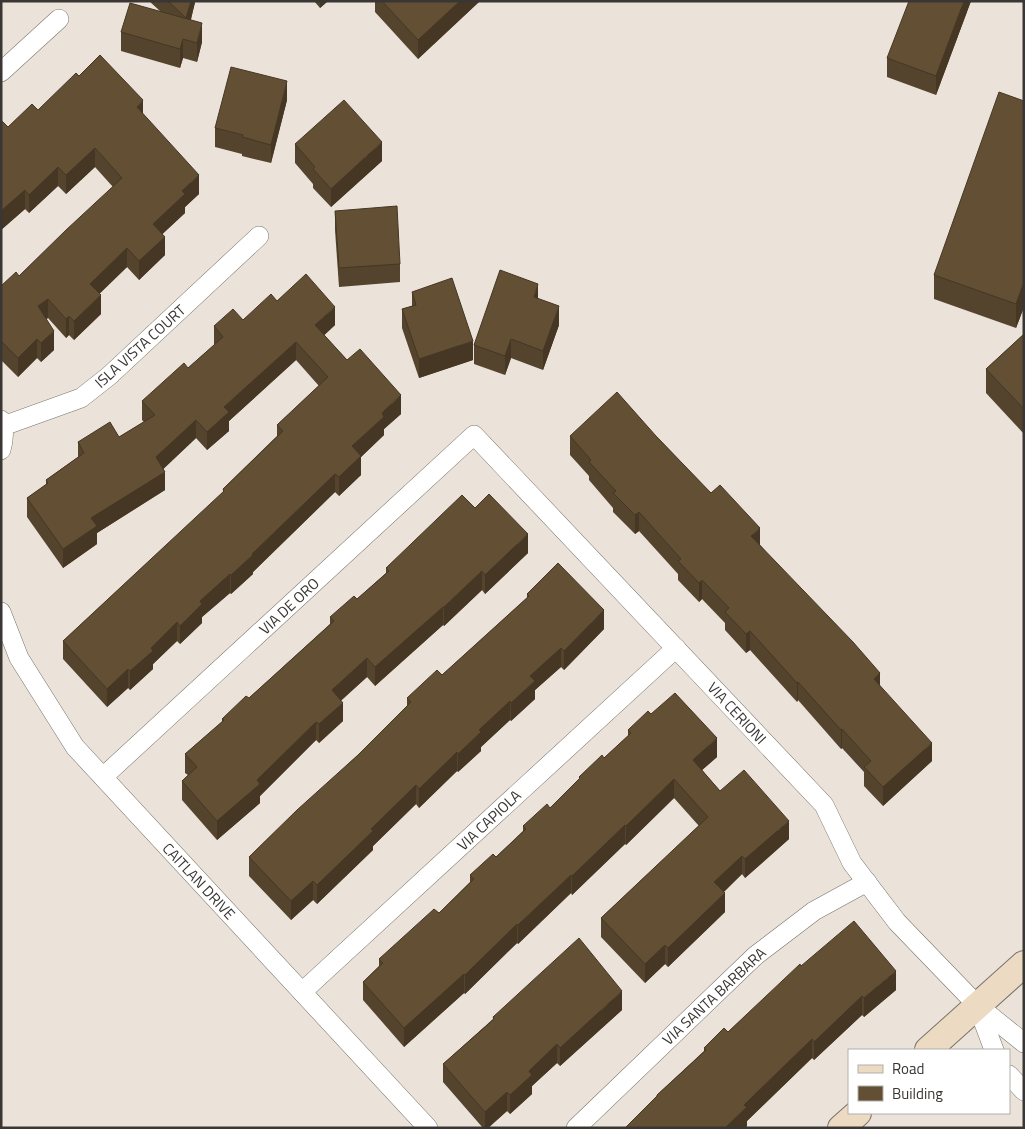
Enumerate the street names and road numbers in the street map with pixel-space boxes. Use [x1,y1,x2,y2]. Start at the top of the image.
street label: ISLA VISTA COURT [89,299,191,393]
street label: VIA DE ORO [254,572,324,640]
street label: VIA CERIONI [702,677,772,749]
street label: VIA CAPIOLA [452,784,526,856]
street label: CAITLAN DRIVE [157,837,241,925]
street label: VIA SANTA BARBARA [657,942,771,1050]

